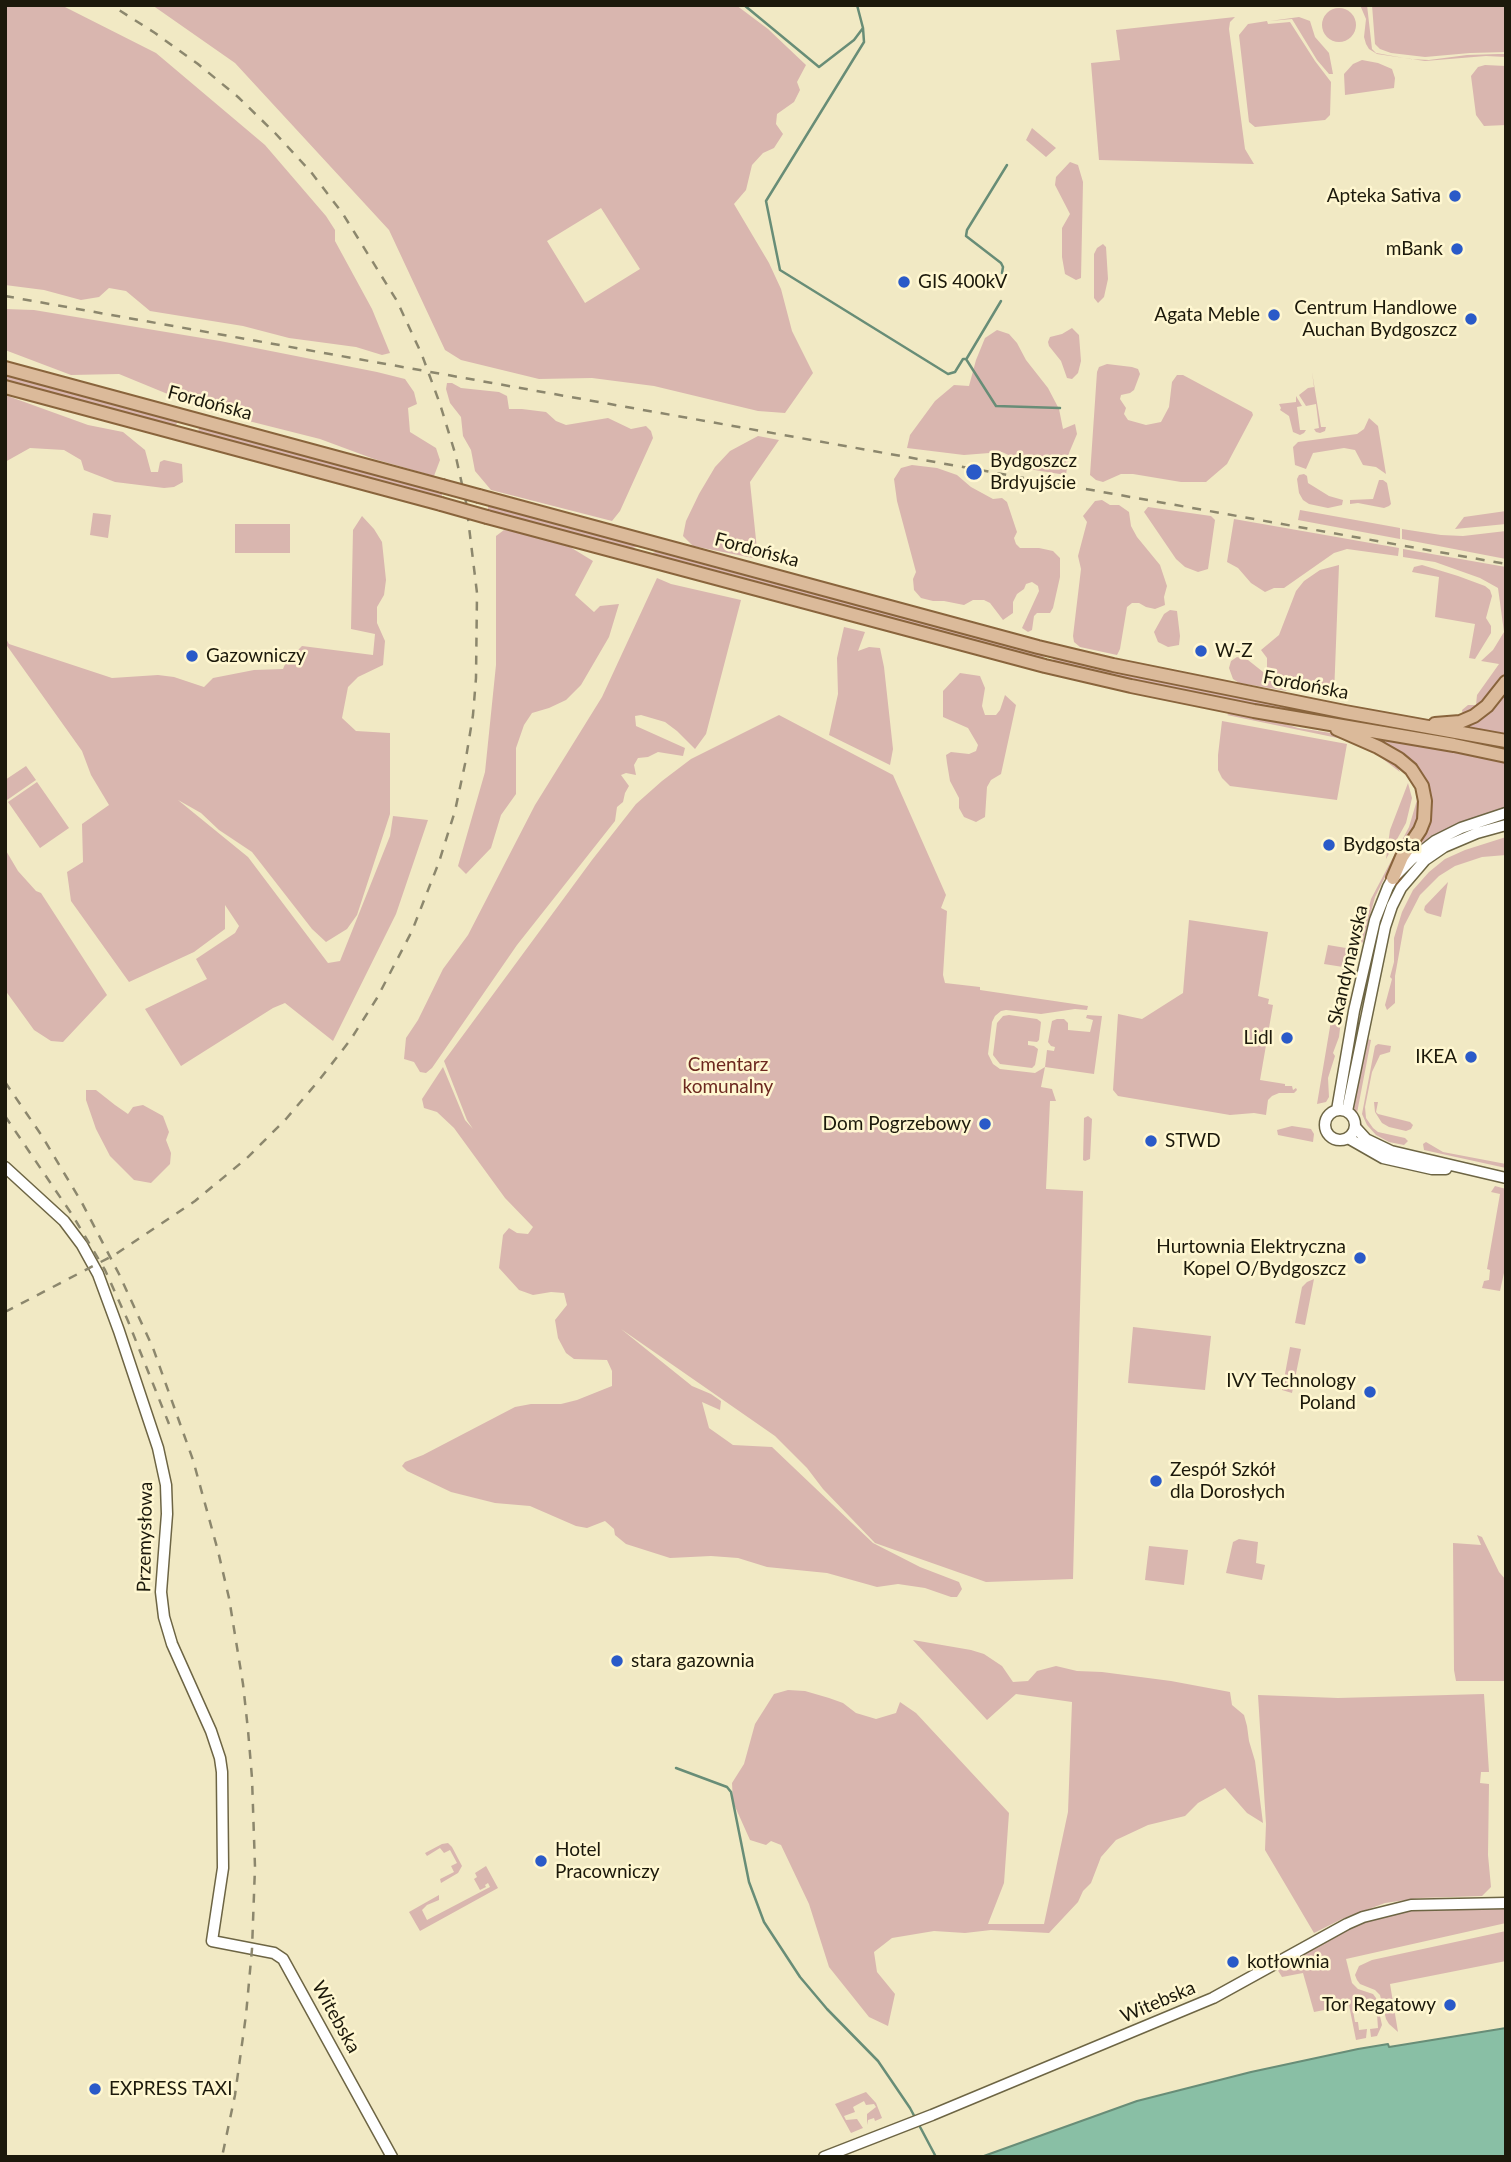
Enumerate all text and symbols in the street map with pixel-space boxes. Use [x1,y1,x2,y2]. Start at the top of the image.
place label: Apteka Sativa [1327,185,1441,207]
marker: Apteka Sativa [1447,188,1463,204]
place label: mBank [1386,238,1443,260]
marker: mBank [1449,241,1465,257]
place label: GIS 400kV [918,271,1007,293]
marker: GIS 400kV [896,274,912,290]
place label: Centrum Handlowe Auchan Bydgoszcz [1294,297,1457,341]
place label: Agata Meble [1154,304,1260,326]
marker: Agata Meble [1266,307,1282,323]
marker: Centrum Handlowe Auchan Bydgoszcz [1463,311,1479,327]
street label: Fordońska [165,381,255,425]
place label: Bydgoszcz Brdyujście [990,450,1077,494]
marker: Bydgoszcz Brdyujście [964,462,984,482]
street label: Fordońska [712,528,802,572]
place label: W-Z [1215,640,1253,662]
marker: W-Z [1193,643,1209,659]
place label: Gazowniczy [206,645,306,667]
marker: Gazowniczy [184,648,200,664]
street label: Fordońska [1261,666,1351,704]
place label: Bydgosta [1343,834,1420,856]
marker: Bydgosta [1321,837,1337,853]
street label: Skandynawska [1323,903,1373,1027]
place label: Lidl [1244,1027,1273,1049]
marker: Lidl [1279,1030,1295,1046]
place label: IKEA [1415,1046,1457,1068]
marker: IKEA [1463,1049,1479,1065]
park label: Cmentarz komunalny [683,1054,773,1098]
place label: Dom Pogrzebowy [823,1113,971,1135]
marker: Dom Pogrzebowy [977,1116,993,1132]
place label: STWD [1165,1130,1221,1152]
marker: STWD [1143,1133,1159,1149]
place label: Hurtownia Elektryczna Kopel O/Bydgoszcz [1156,1236,1346,1280]
marker: Hurtownia Elektryczna Kopel O/Bydgoszcz [1352,1250,1368,1266]
place label: IVY Technology Poland [1226,1370,1356,1414]
marker: IVY Technology Poland [1362,1384,1378,1400]
place label: Zespół Szkół dla Dorosłych [1170,1459,1285,1503]
marker: Zespół Szkół dla Dorosłych [1148,1473,1164,1489]
street label: Przemysłowa [133,1482,157,1592]
place label: stara gazownia [631,1650,754,1672]
marker: stara gazownia [609,1653,625,1669]
place label: Hotel Pracowniczy [555,1839,660,1883]
marker: Hotel Pracowniczy [533,1853,549,1869]
place label: kotłownia [1247,1951,1330,1973]
marker: kotłownia [1225,1954,1241,1970]
street label: Witebska [1117,1976,1199,2028]
street label: Witebska [307,1977,365,2057]
place label: Tor Regatowy [1322,1994,1436,2016]
marker: Tor Regatowy [1442,1997,1458,2013]
place label: EXPRESS TAXI [109,2078,232,2100]
marker: EXPRESS TAXI [87,2081,103,2097]

